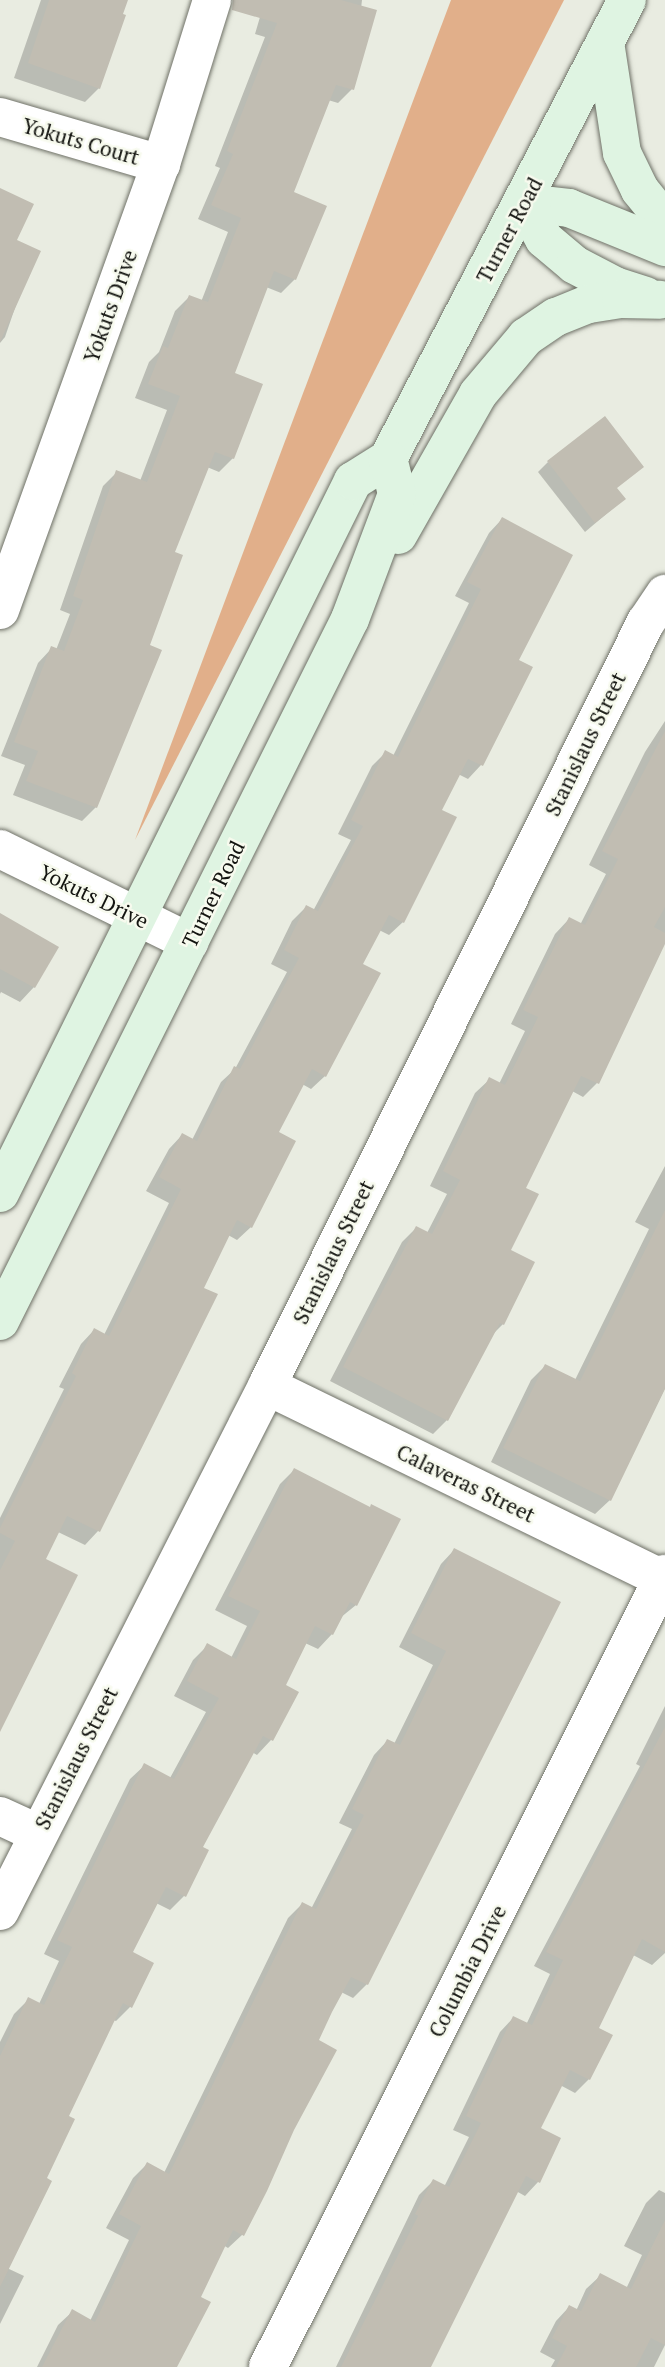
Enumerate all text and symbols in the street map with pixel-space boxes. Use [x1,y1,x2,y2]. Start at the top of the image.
street label: Yokuts Court [20,112,142,170]
street label: Turner Road [471,173,547,287]
street label: Yokuts Drive [78,246,142,366]
street label: Stanislaus Street [539,668,631,820]
street label: Turner Road [176,837,250,951]
street label: Yokuts Drive [35,859,153,933]
street label: Stanislaus Street [287,1176,379,1328]
street label: Calaveras Street [393,1439,539,1527]
street label: Stanislaus Street [29,1682,123,1834]
street label: Columbia Drive [423,1901,511,2041]

